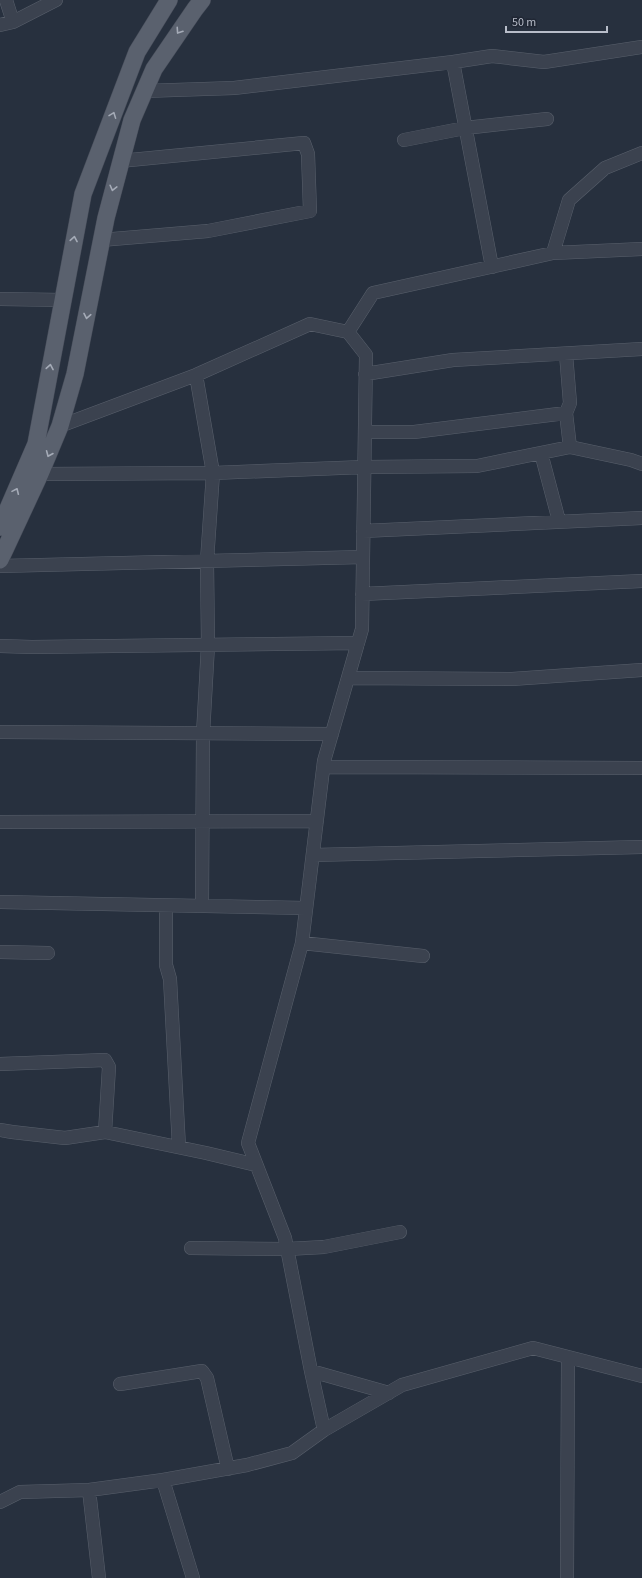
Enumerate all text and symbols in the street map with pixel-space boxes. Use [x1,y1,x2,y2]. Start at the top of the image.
scale bar [506,8,607,34]
text: 50 m [512,14,536,31]
one-way arrow [177,27,184,34]
one-way arrow [108,112,116,119]
one-way arrow [109,185,118,192]
one-way arrow [70,236,78,242]
one-way arrow [83,313,91,319]
one-way arrow [46,364,54,370]
one-way arrow [45,451,53,458]
one-way arrow [11,488,19,495]

